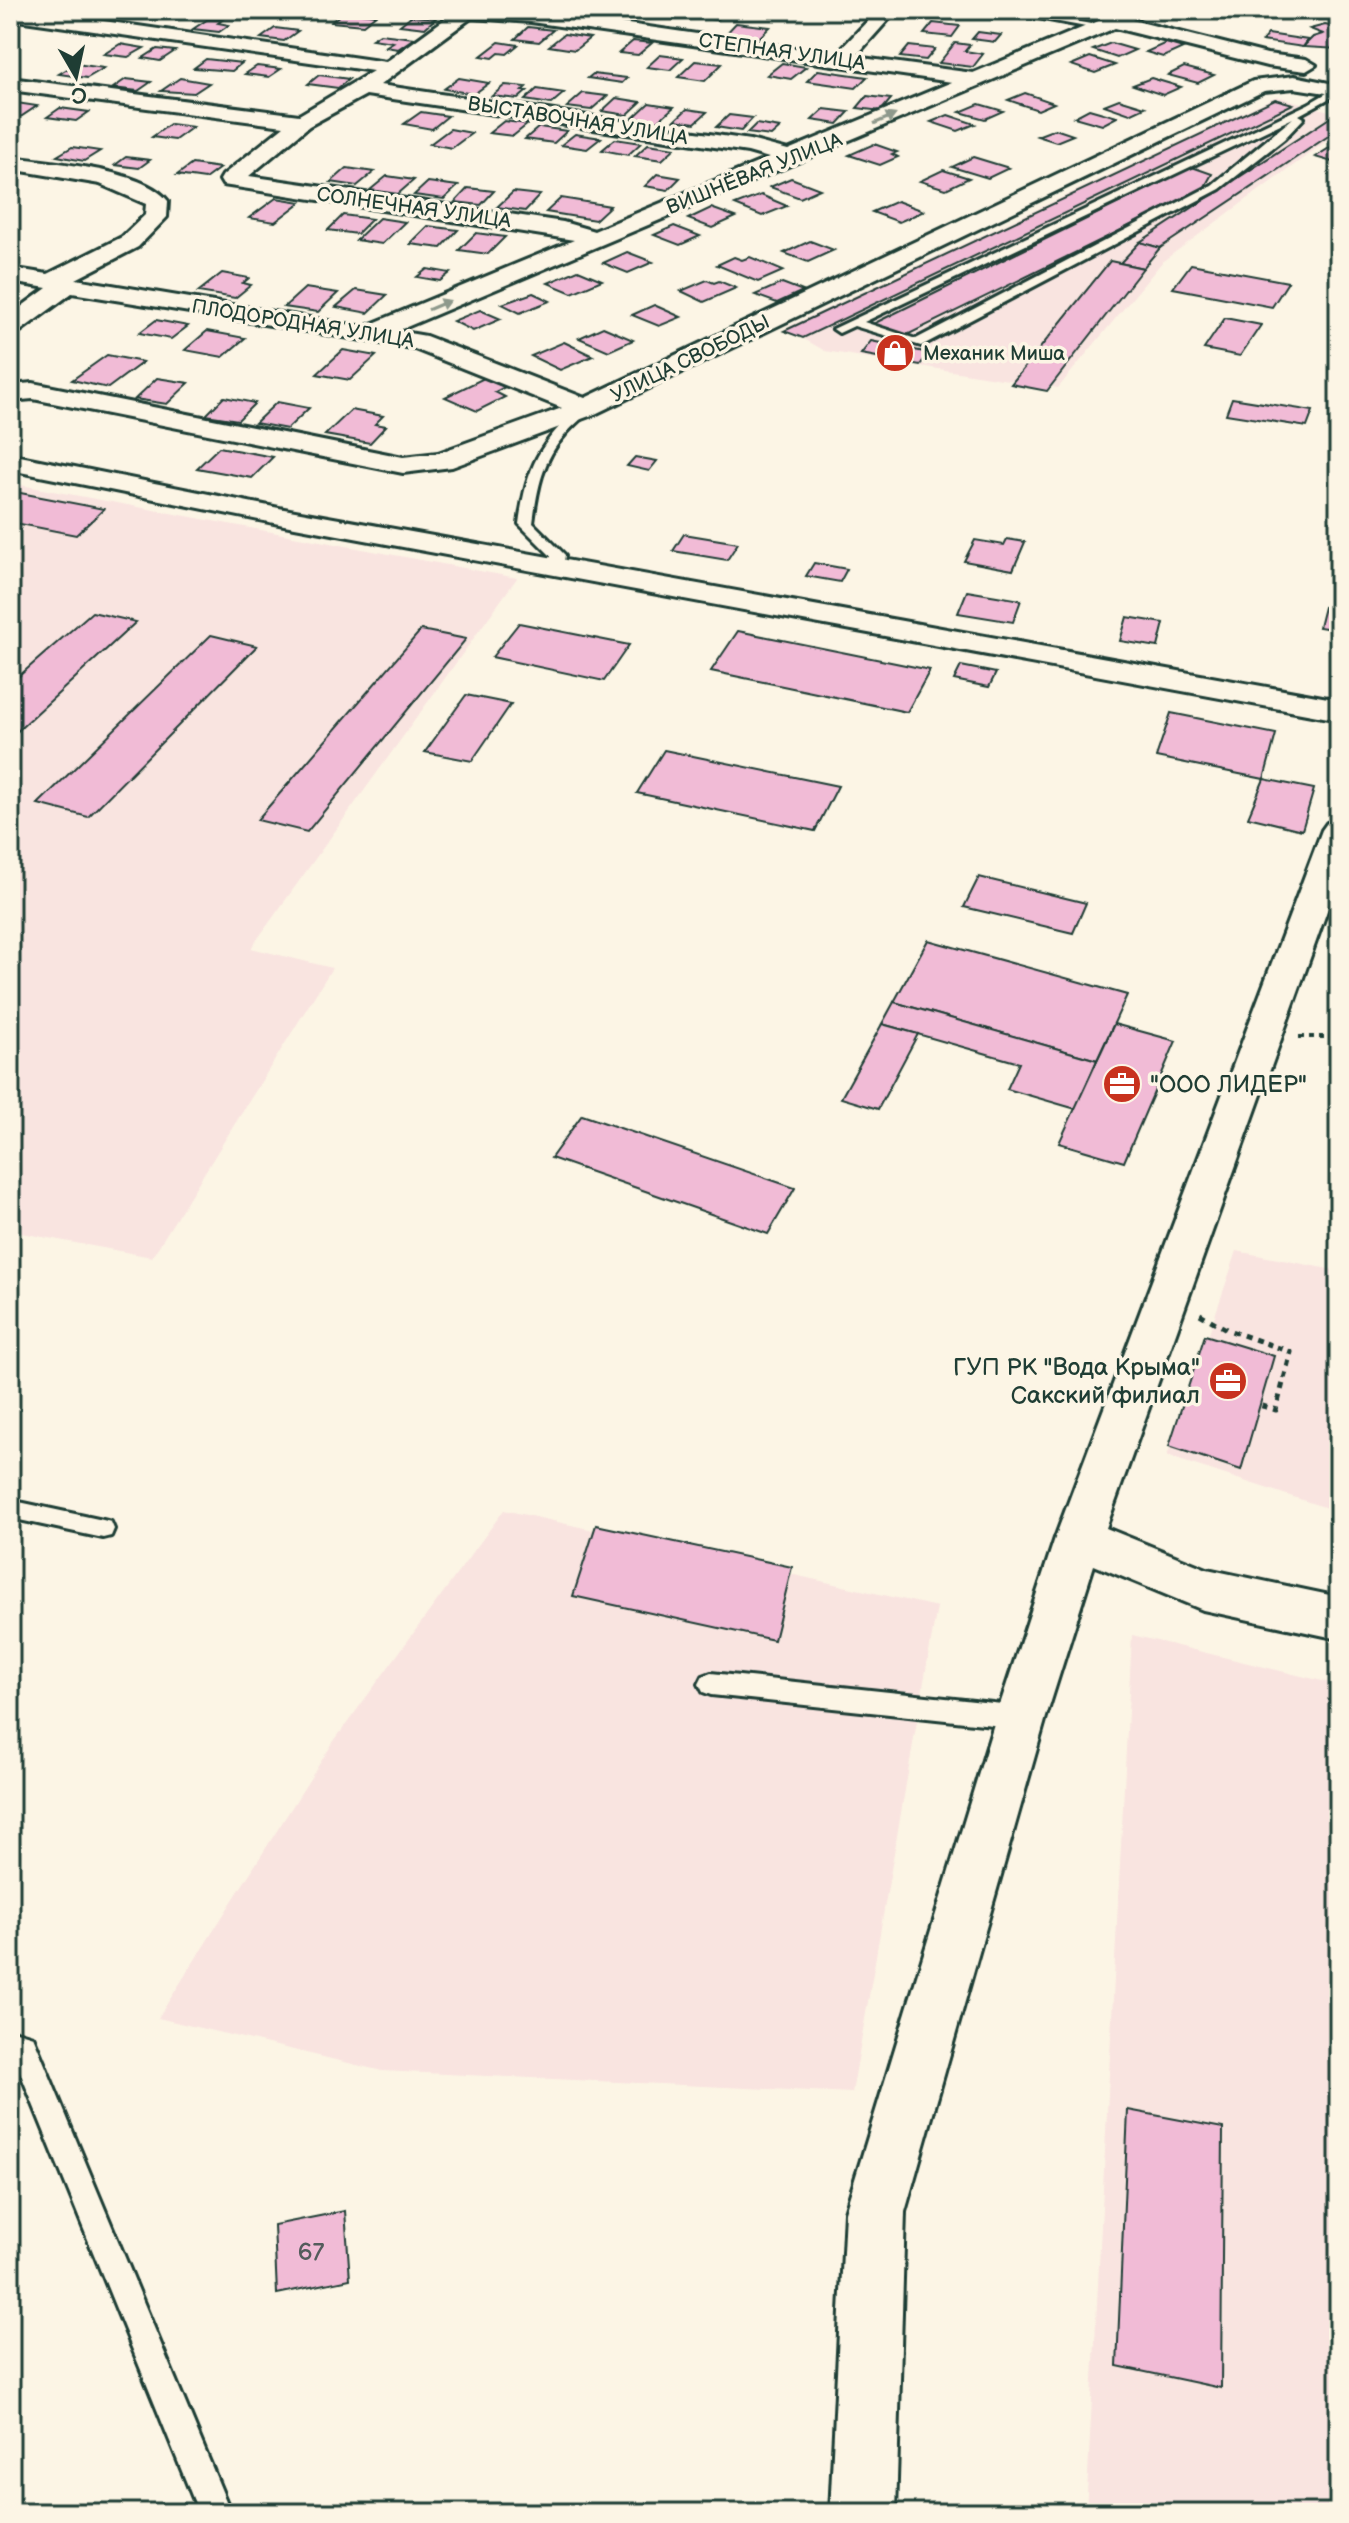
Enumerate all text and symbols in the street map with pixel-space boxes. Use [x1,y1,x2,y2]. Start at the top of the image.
street label: СТЕПНАЯ УЛИЦА [697,28,867,76]
north arrow [36,36,116,116]
text: С [69,80,89,109]
street label: ВЫСТАВОЧНАЯ УЛИЦА [466,92,690,150]
one-way arrow [873,112,897,125]
street label: ВИШНЁВАЯ УЛИЦА [663,126,847,220]
street label: СОЛНЕЧНАЯ УЛИЦА [315,182,513,234]
street label: ПЛОДОРОДНАЯ УЛИЦА [190,295,417,354]
one-way arrow [427,299,450,312]
street label: УЛИЦА СВОБОДЫ [607,310,774,408]
shop icon: Механик Миша [874,332,916,374]
place label: Механик Миша [923,342,1065,366]
office icon: "ООО ЛИДЕР" [1101,1063,1143,1105]
place label: "ООО ЛИДЕР" [1150,1070,1307,1099]
place label: ГУП РК "Вода Крыма" Сакский филиал [953,1353,1200,1410]
office icon: ГУП РК "Вода Крыма" Сакский филиал [1207,1360,1249,1402]
house number: 67 [298,2238,324,2267]

